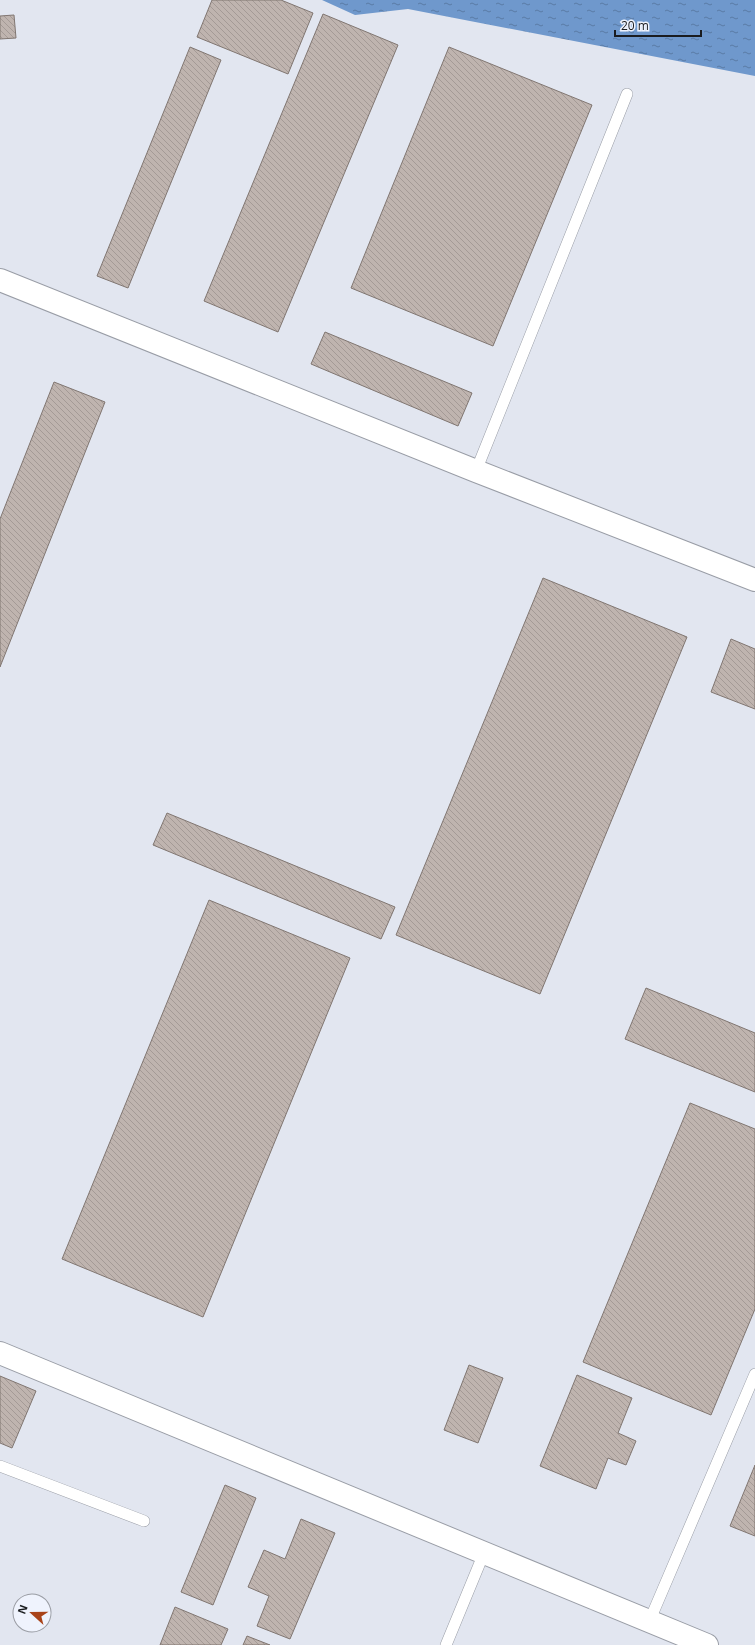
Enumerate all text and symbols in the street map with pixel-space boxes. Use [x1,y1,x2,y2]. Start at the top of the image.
scale bar [615,12,701,38]
text: 20 m [621,17,649,34]
north arrow [12,1593,52,1633]
text: N [14,1602,31,1616]

